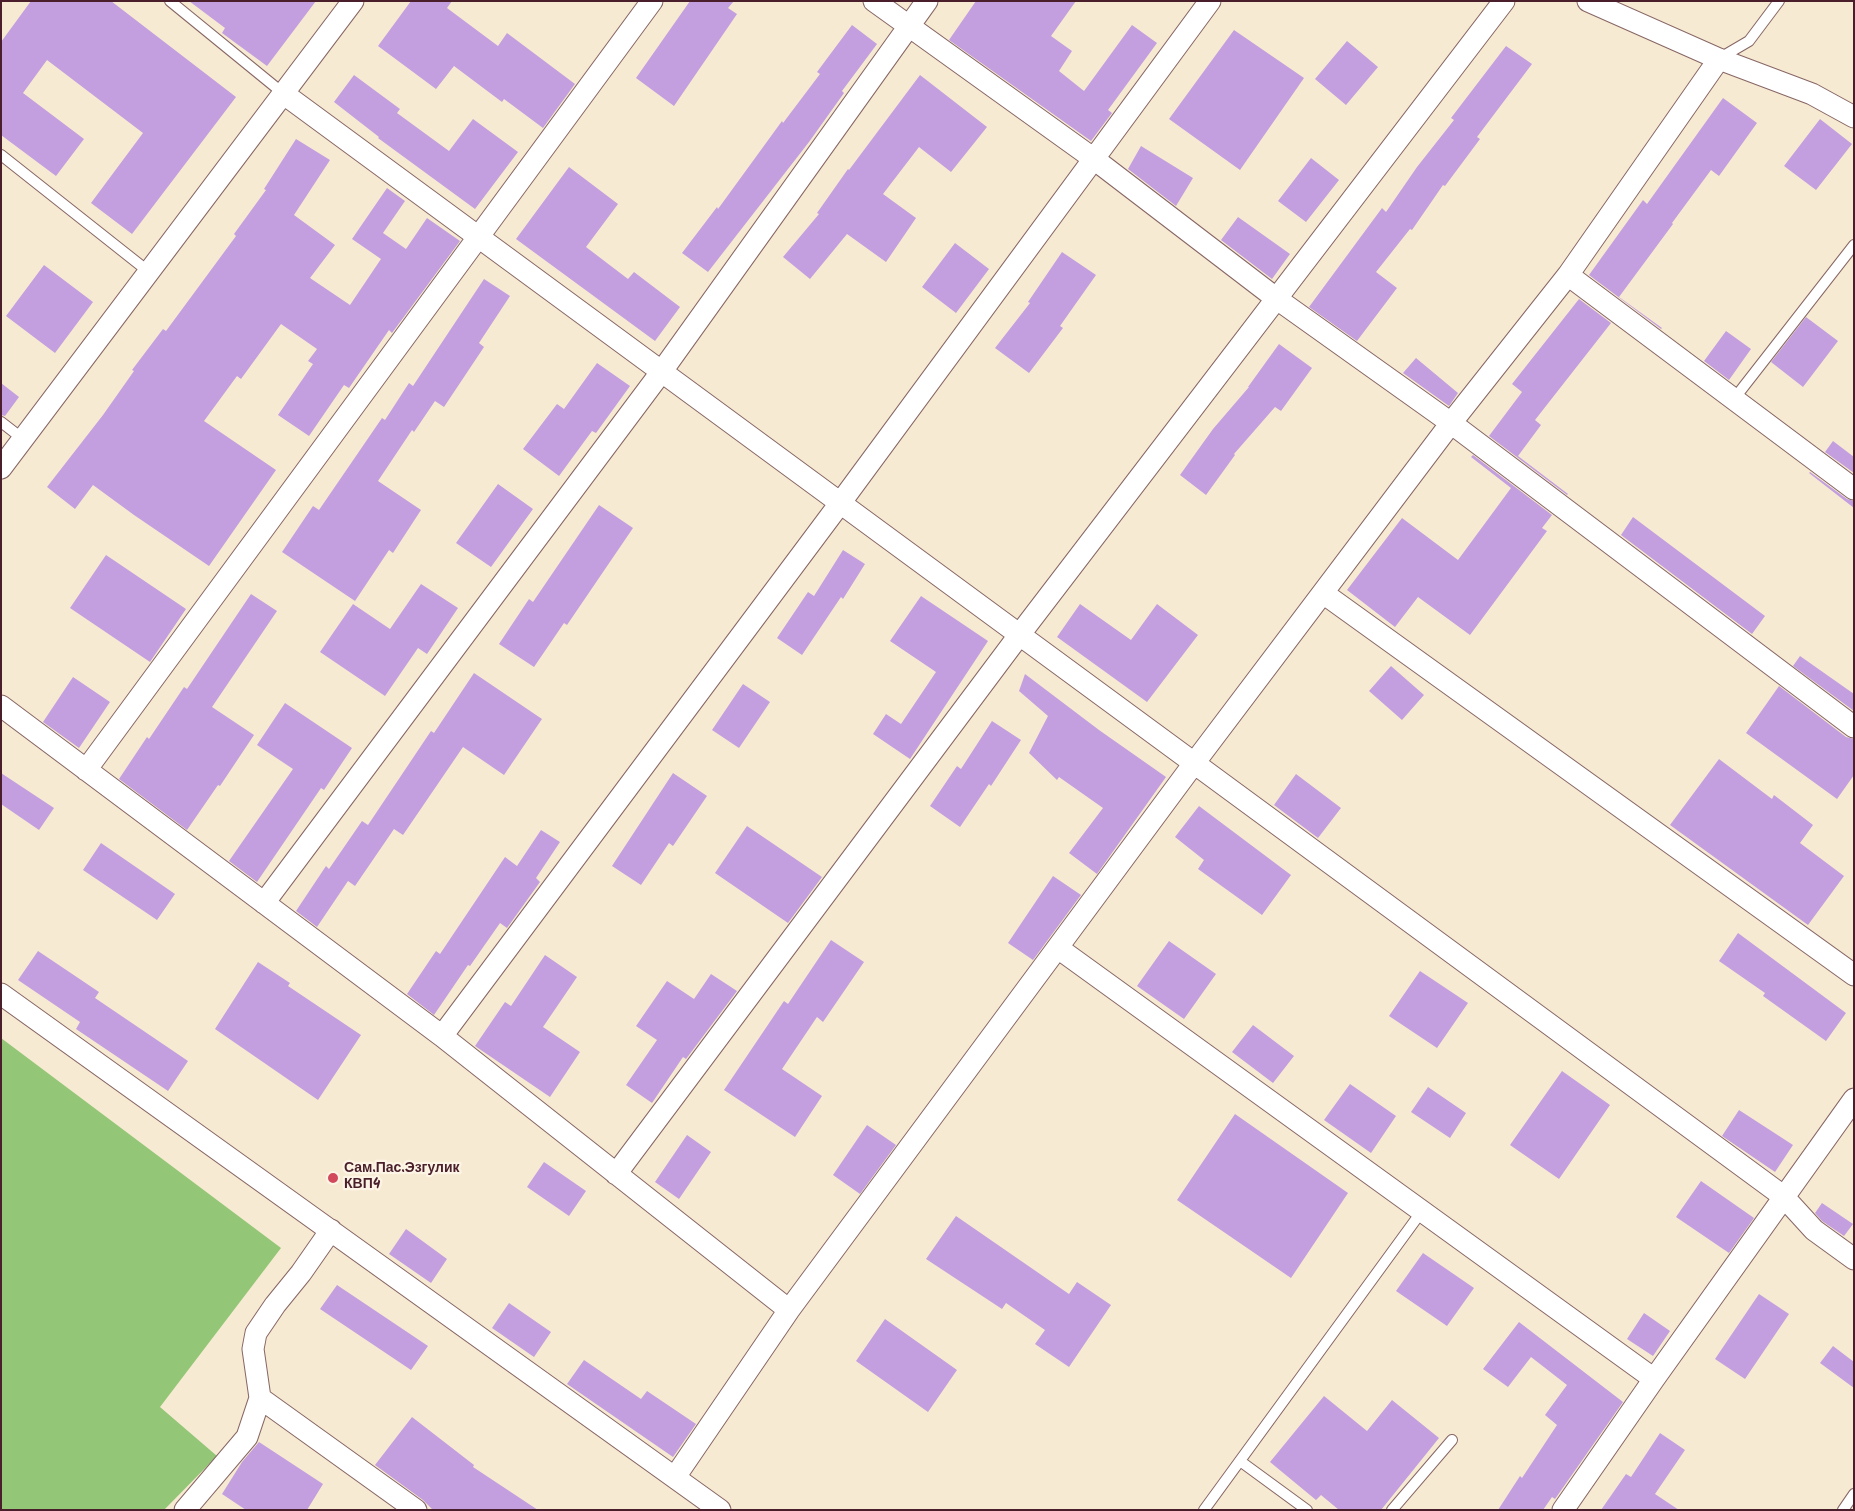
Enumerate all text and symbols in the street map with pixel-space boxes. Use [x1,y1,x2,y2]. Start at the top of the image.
place label: Сам.Пас.Эзгулик КВП4 [344,1162,460,1194]
marker: Сам.Пас.Эзгулик КВП4 [326,1171,340,1185]

